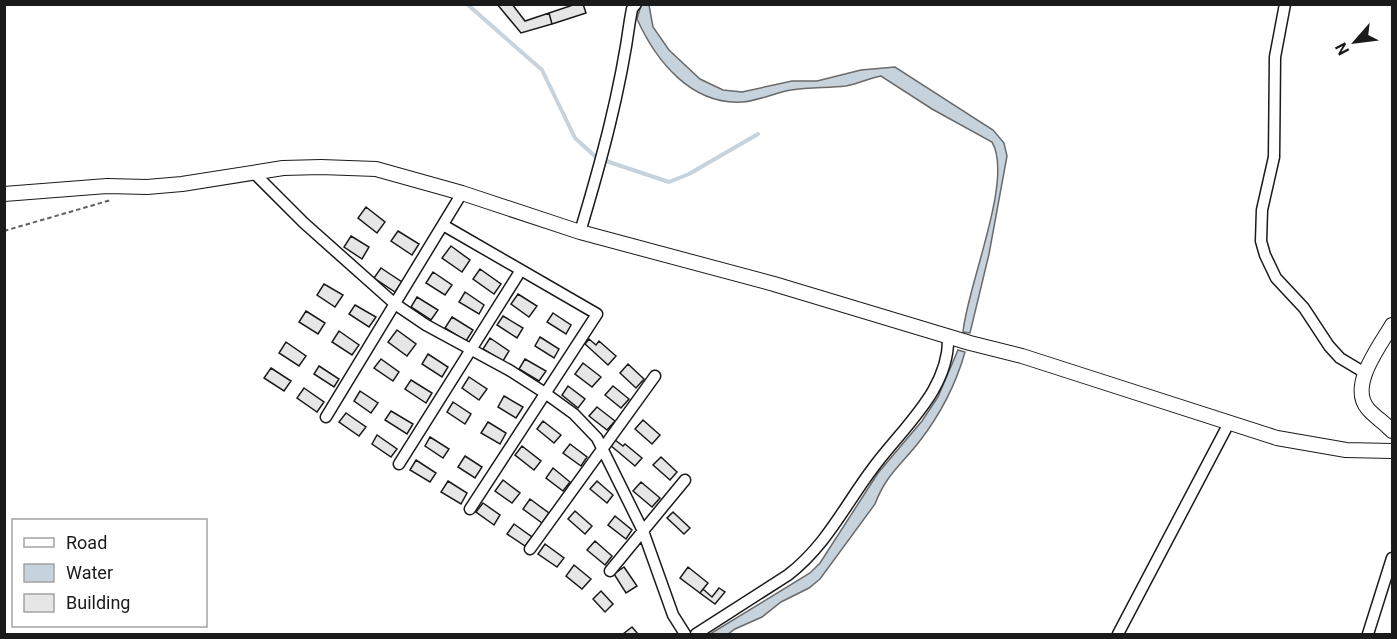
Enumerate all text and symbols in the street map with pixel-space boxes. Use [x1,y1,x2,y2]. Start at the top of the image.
north arrow [1325,12,1385,72]
text: N [1331,39,1353,58]
legend [12,519,207,627]
text: Road [66,532,107,553]
text: Water [66,562,113,583]
text: Building [66,592,130,613]

